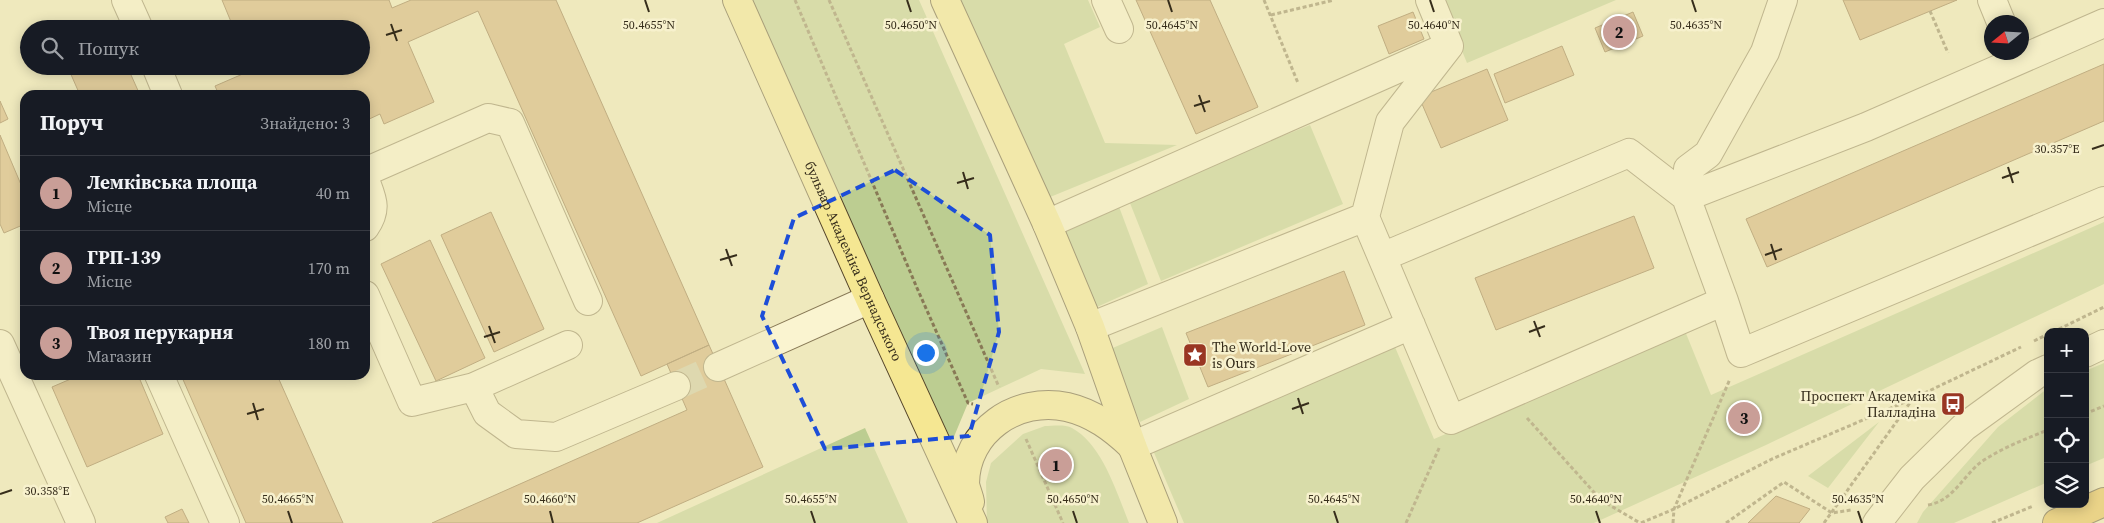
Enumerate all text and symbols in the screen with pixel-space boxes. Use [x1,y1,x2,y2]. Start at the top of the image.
pin: 2 [1603,13,1635,51]
north arrow [1984,15,2029,60]
text: 50.4655°N [623,17,675,33]
text: 50.4650°N [885,17,937,33]
text: 50.4645°N [1146,17,1198,33]
text: 50.4640°N [1408,17,1460,33]
text: 50.4635°N [1670,17,1722,33]
search box [20,20,370,75]
icon: search [38,34,66,62]
text: Пошук [78,35,139,61]
text: Поруч [40,108,103,137]
text: Знайдено: 3 [260,112,350,134]
text: 30.357°E [2035,141,2079,157]
street label: бульвар Академіка Вернадського [800,158,907,365]
text: Лемківська площа [87,169,257,195]
text: 1 [52,182,60,204]
text: 40 m [316,182,350,204]
text: Місце [87,195,132,217]
text: ГРП-139 [87,244,161,270]
text: 2 [52,257,60,279]
text: 170 m [308,257,350,279]
text: Місце [87,270,132,292]
text: Твоя перукарня [87,319,233,345]
map controls [2044,328,2089,508]
button: + [2044,328,2089,373]
text: 3 [52,332,60,354]
text: 180 m [308,332,350,354]
place label: The World-Love is Ours [1212,337,1311,373]
your location [913,340,939,366]
place icon: The World-Love is Ours [1182,342,1208,368]
text: Магазин [87,345,152,367]
button: − [2044,373,2089,418]
place label: Проспект Академіка Палладіна [1801,386,1937,422]
bus stop icon: Проспект Академіка Палладіна [1940,391,1966,417]
pin: 3 [1728,399,1760,437]
button: locate [2044,418,2089,463]
pin: 1 [1040,446,1072,484]
button: layers [2044,463,2089,508]
text: 30.358°E [25,483,69,499]
text: 50.4665°N [262,491,314,507]
text: 50.4660°N [524,491,576,507]
text: 50.4655°N [785,491,837,507]
text: 50.4650°N [1047,491,1099,507]
text: 50.4645°N [1308,491,1360,507]
text: 50.4640°N [1570,491,1622,507]
text: 50.4635°N [1832,491,1884,507]

